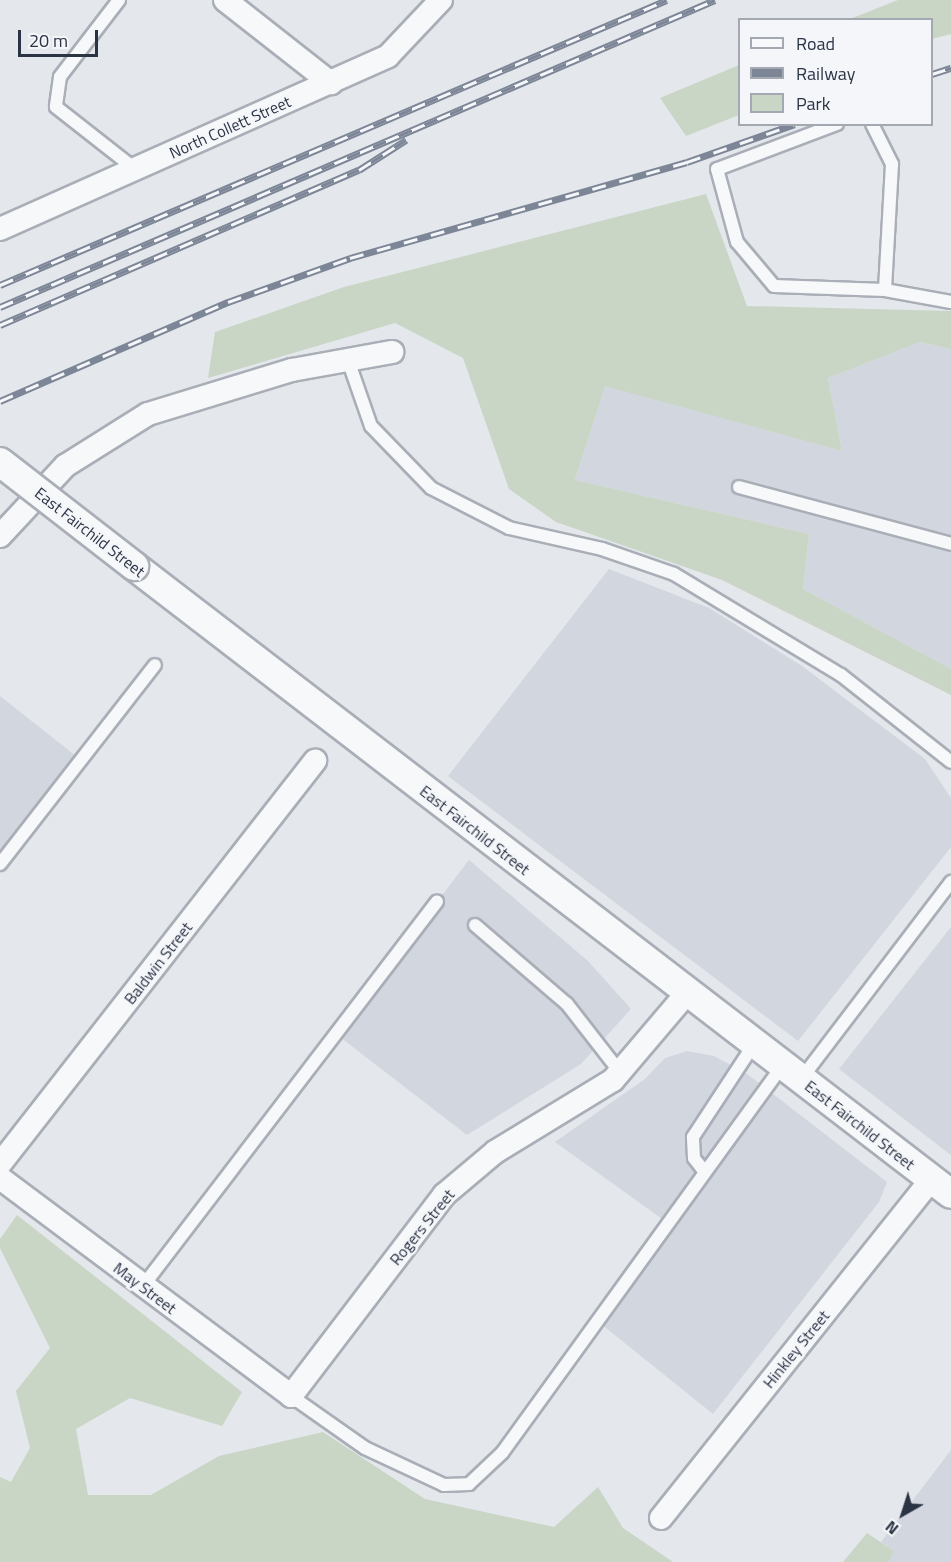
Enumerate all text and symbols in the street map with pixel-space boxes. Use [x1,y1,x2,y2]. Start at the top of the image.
scale bar [21,18,100,56]
legend [738,18,933,126]
text: 20 m [29,27,68,54]
text: Road [796,30,835,57]
text: Railway [796,60,855,87]
text: Park [796,90,830,117]
street label: North Collett Street [166,92,294,162]
street label: East Fairchild Street [31,483,149,581]
street label: East Fairchild Street [416,781,534,879]
street label: Baldwin Street [120,918,196,1008]
street label: East Fairchild Street [801,1076,919,1174]
street label: Rogers Street [386,1185,458,1269]
street label: May Street [110,1258,180,1318]
street label: Hinkley Street [759,1306,833,1392]
north arrow [873,1484,933,1544]
text: N [880,1515,904,1541]

